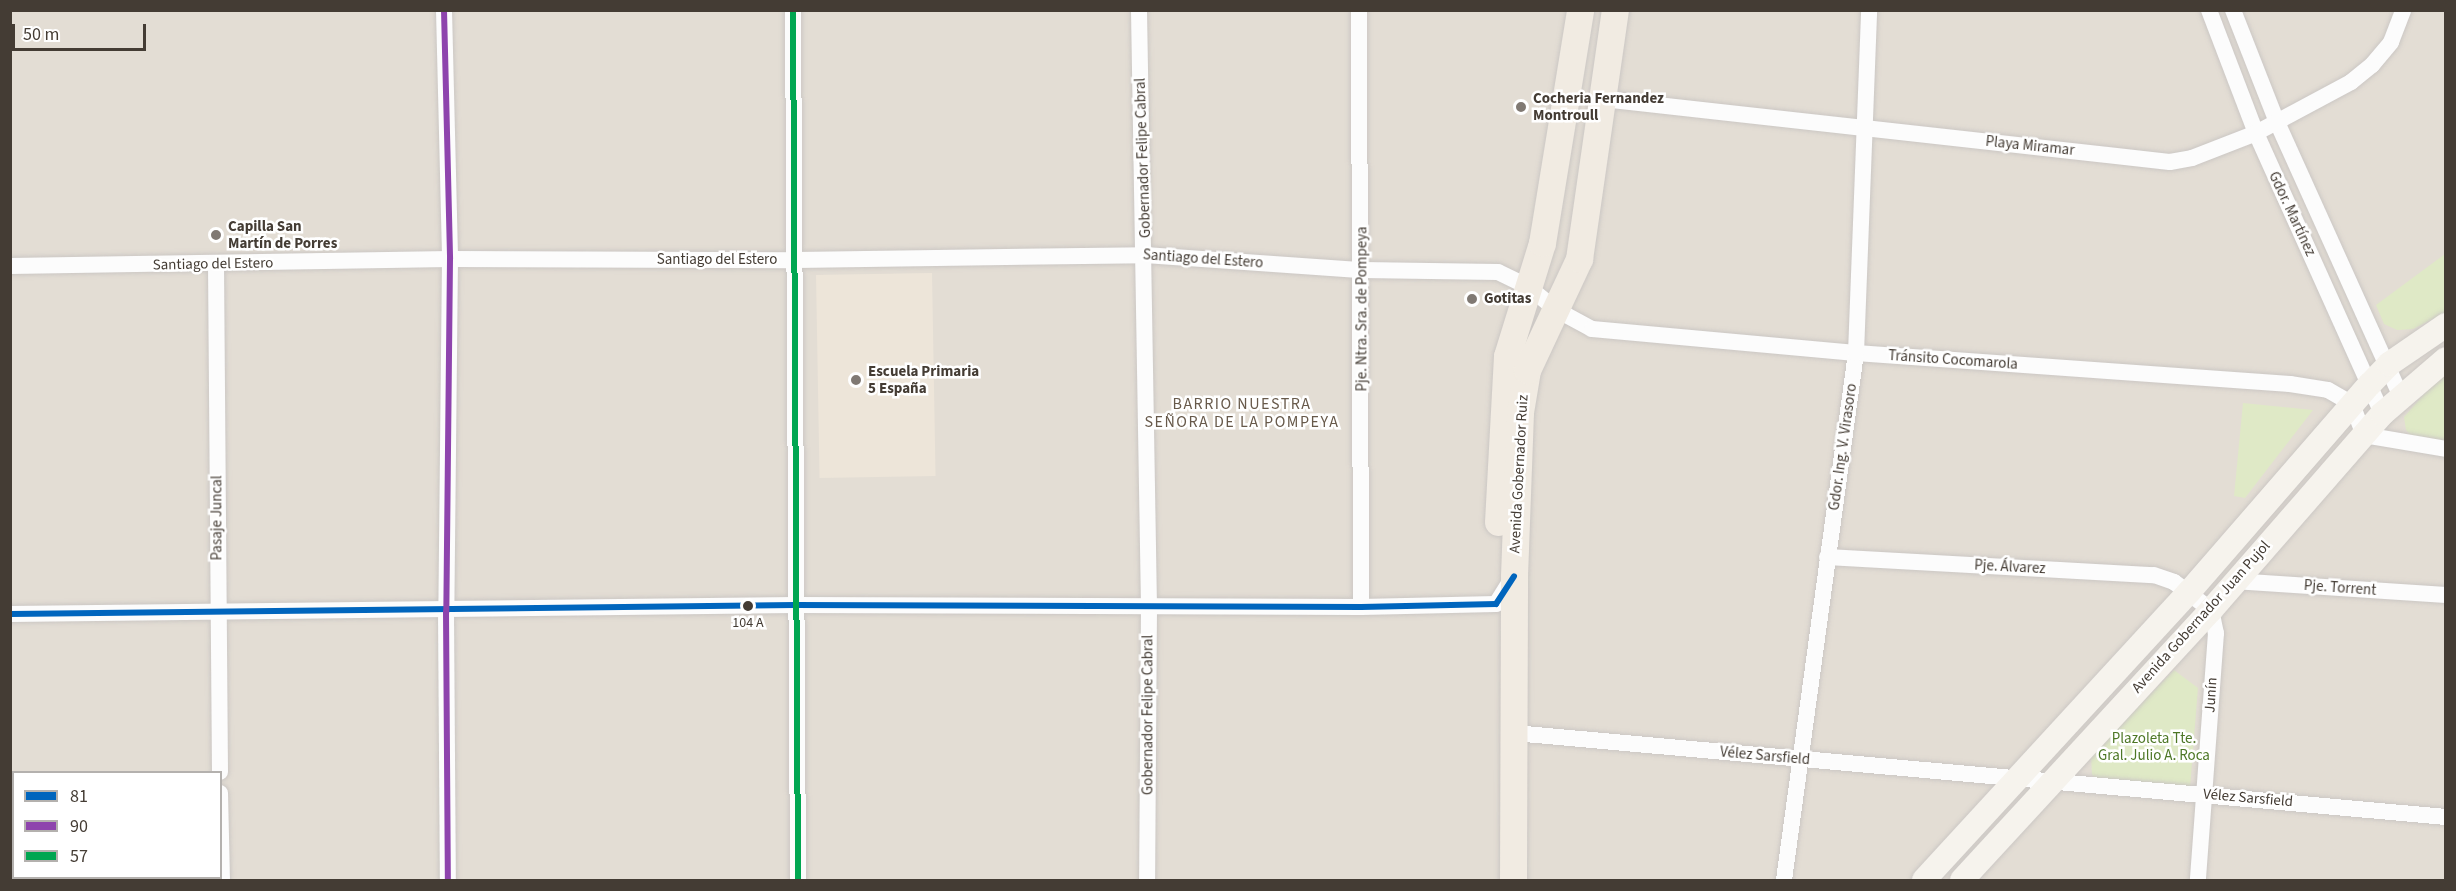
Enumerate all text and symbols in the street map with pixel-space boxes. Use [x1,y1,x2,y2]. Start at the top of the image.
scale bar [15,12,148,50]
text: 50 m [23,22,59,47]
street label: Gobernador Felipe Cabral [1131,78,1155,238]
place label: Cocheria Fernandez Montroull [1533,89,1664,124]
marker: Cocheria Fernandez Montroull [1514,100,1528,114]
street label: Playa Miramar [1985,132,2075,160]
street label: Gdor. Martínez [2265,169,2319,259]
place label: Capilla San Martín de Porres [228,217,337,252]
street label: Pje. Ntra. Sra. de Pompeya [1353,226,1371,392]
marker: Capilla San Martín de Porres [209,228,223,242]
street label: Santiago del Estero [1142,246,1264,272]
street label: Santiago del Estero [657,251,777,269]
street label: Santiago del Estero [153,254,273,274]
place label: Gotitas [1484,290,1531,308]
marker: Gotitas [1465,292,1479,306]
street label: Tránsito Cocomarola [1888,346,2018,374]
place label: Escuela Primaria 5 España [868,362,979,397]
marker: Escuela Primaria 5 España [849,373,863,387]
street label: Gdor. Ing. V. Virasoro [1825,382,1861,512]
district label: BARRIO NUESTRA SEÑORA DE LA POMPEYA [1145,394,1339,432]
street label: Avenida Gobernador Ruiz [1506,394,1532,554]
street label: Pasaje Juncal [208,475,226,561]
street label: Avenida Gobernador Juan Pujol [2128,537,2274,697]
street label: Pje. Álvarez [1974,556,2046,578]
street label: Pje. Torrent [2303,576,2377,600]
marker: 104 A [742,600,754,612]
place label: 104 A [732,615,764,631]
street label: Gobernador Felipe Cabral [1139,635,1157,795]
street label: Junín [2201,677,2221,713]
park label: Plazoleta Tte. Gral. Julio A. Roca [2098,729,2210,764]
street label: Vélez Sarsfield [1719,743,1811,769]
legend [12,771,222,879]
text: 81 [70,784,88,809]
street label: Vélez Sarsfield [2202,785,2294,811]
text: 90 [70,814,88,839]
text: 57 [70,844,88,869]

